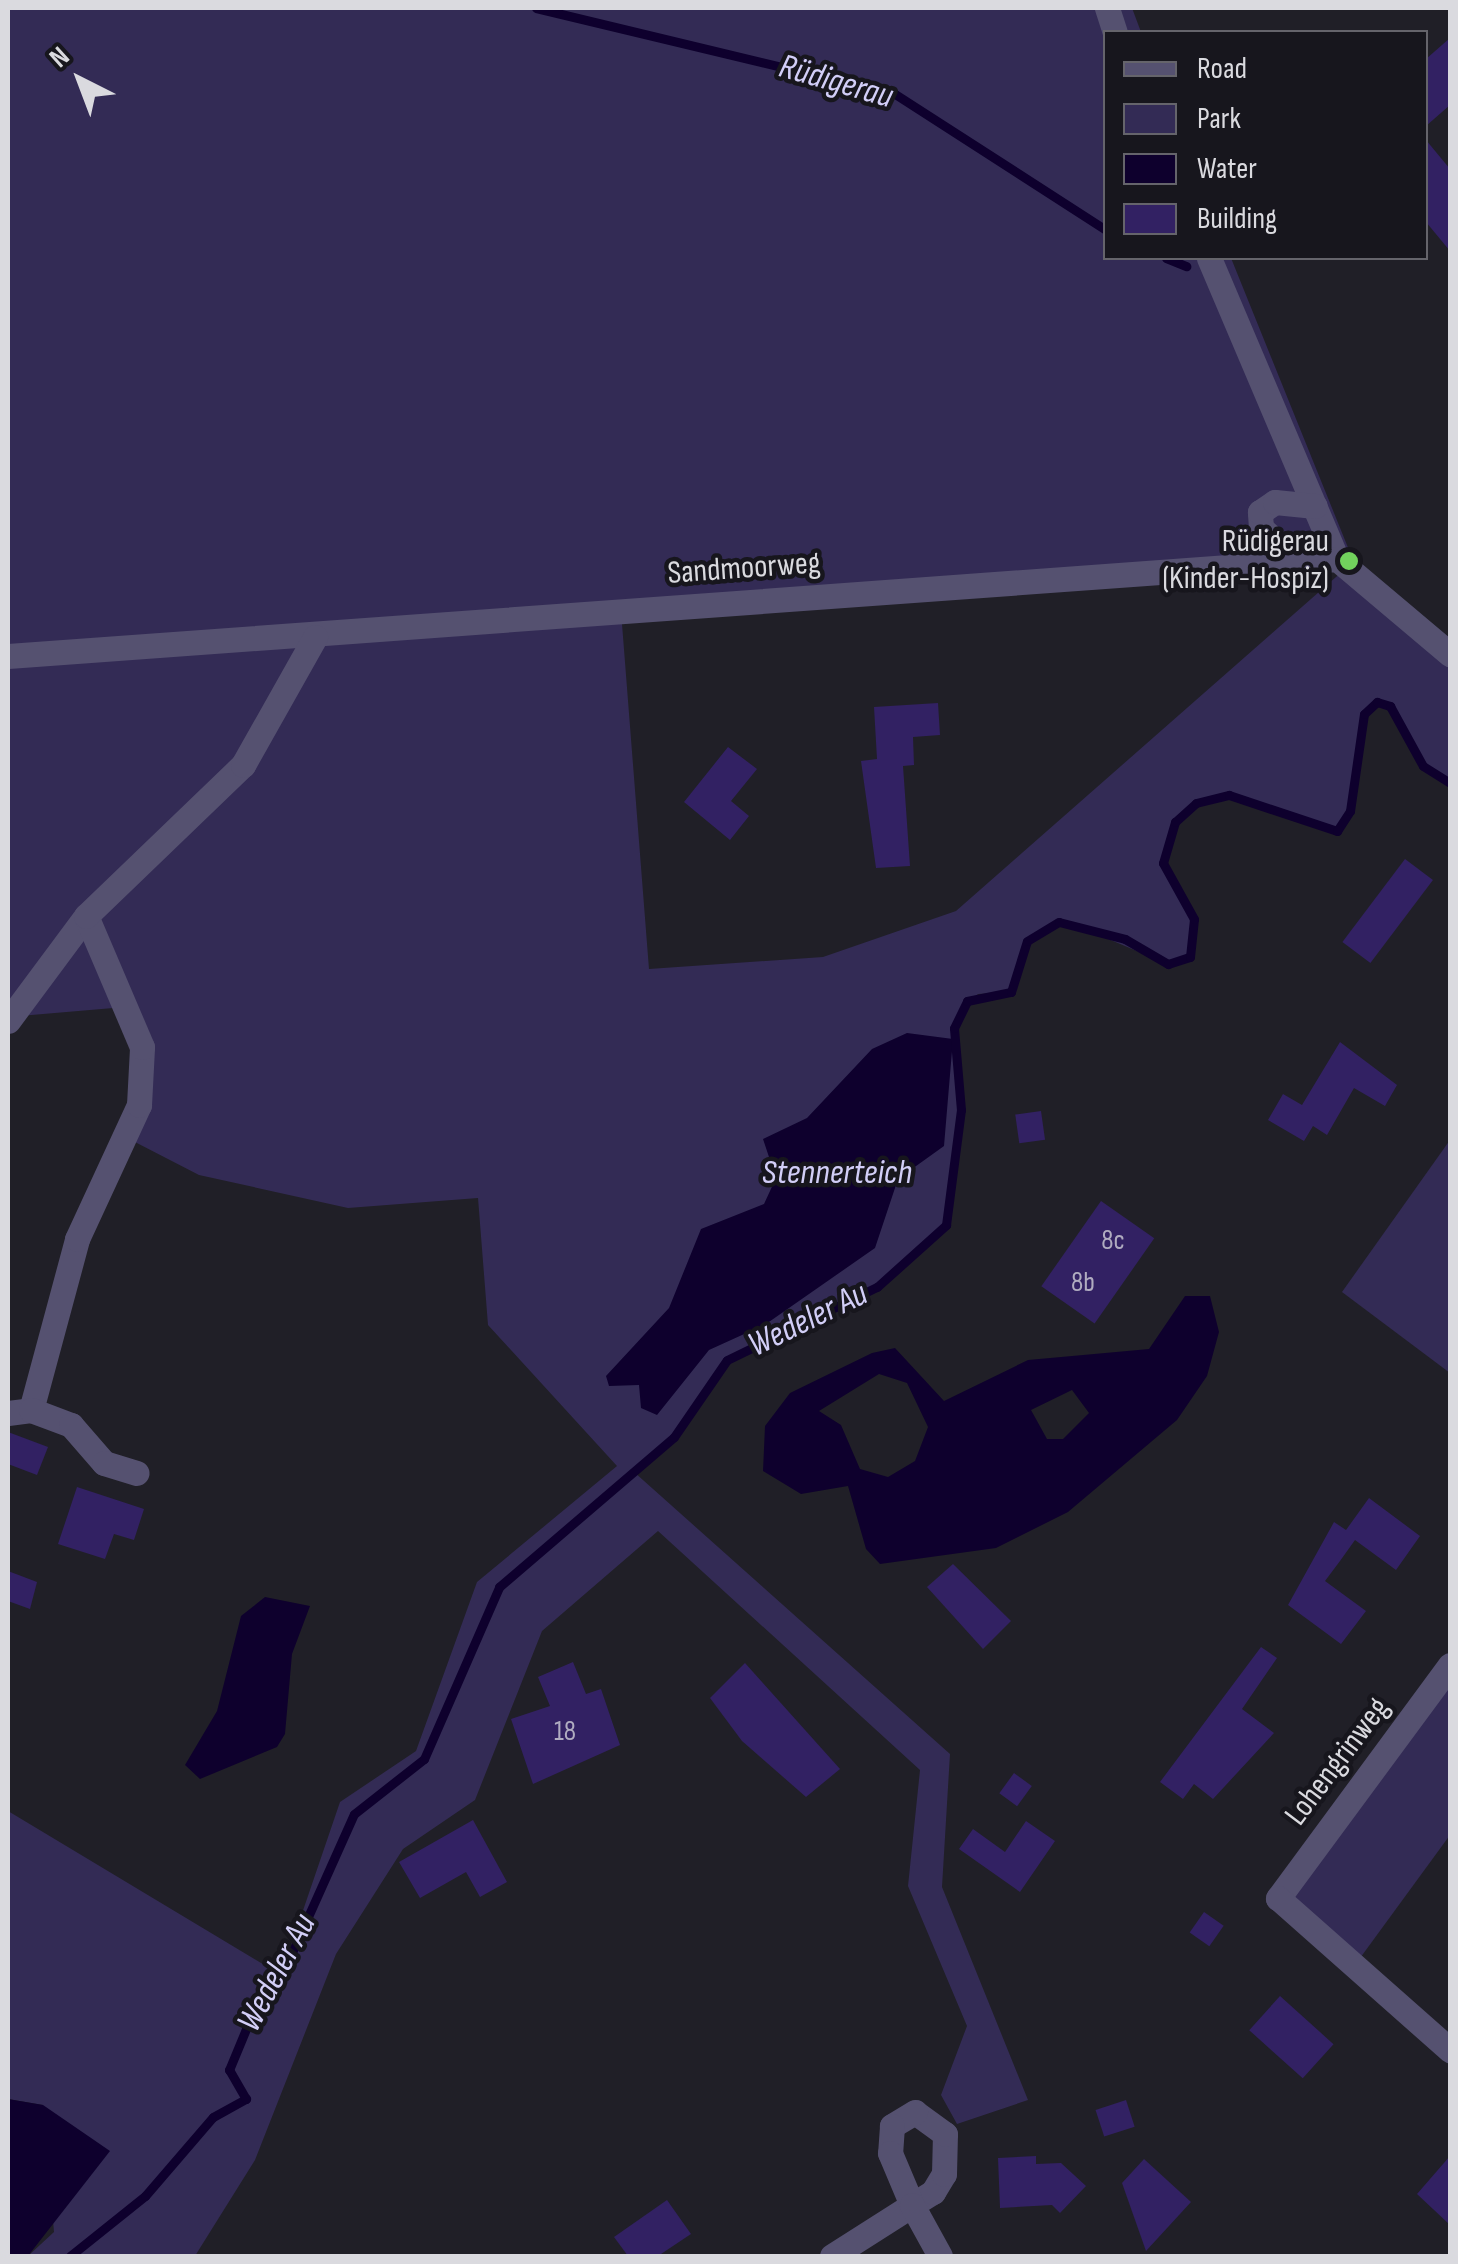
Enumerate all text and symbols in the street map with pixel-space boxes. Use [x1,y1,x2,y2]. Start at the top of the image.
north arrow [30,30,130,130]
legend [1103,30,1428,260]
text: N [43,40,76,75]
water label: Rüdigerau [774,46,898,118]
text: Road [1197,51,1247,87]
text: Park [1197,101,1241,137]
text: Water [1197,151,1257,187]
text: Building [1197,201,1277,237]
place label: Rüdigerau (Kinder-Hospiz) [1162,524,1329,599]
street label: Sandmoorweg [666,545,822,593]
marker: Rüdigerau (Kinder-Hospiz) [1338,550,1360,572]
water label: Stennerteich [762,1152,912,1194]
house number: 8c [1101,1224,1125,1258]
house number: 8b [1071,1266,1095,1300]
water label: Wedeler Au [741,1273,875,1367]
street label: Lohengrinweg [1278,1691,1398,1833]
house number: 18 [554,1715,576,1749]
water label: Wedeler Au [228,1907,326,2039]

